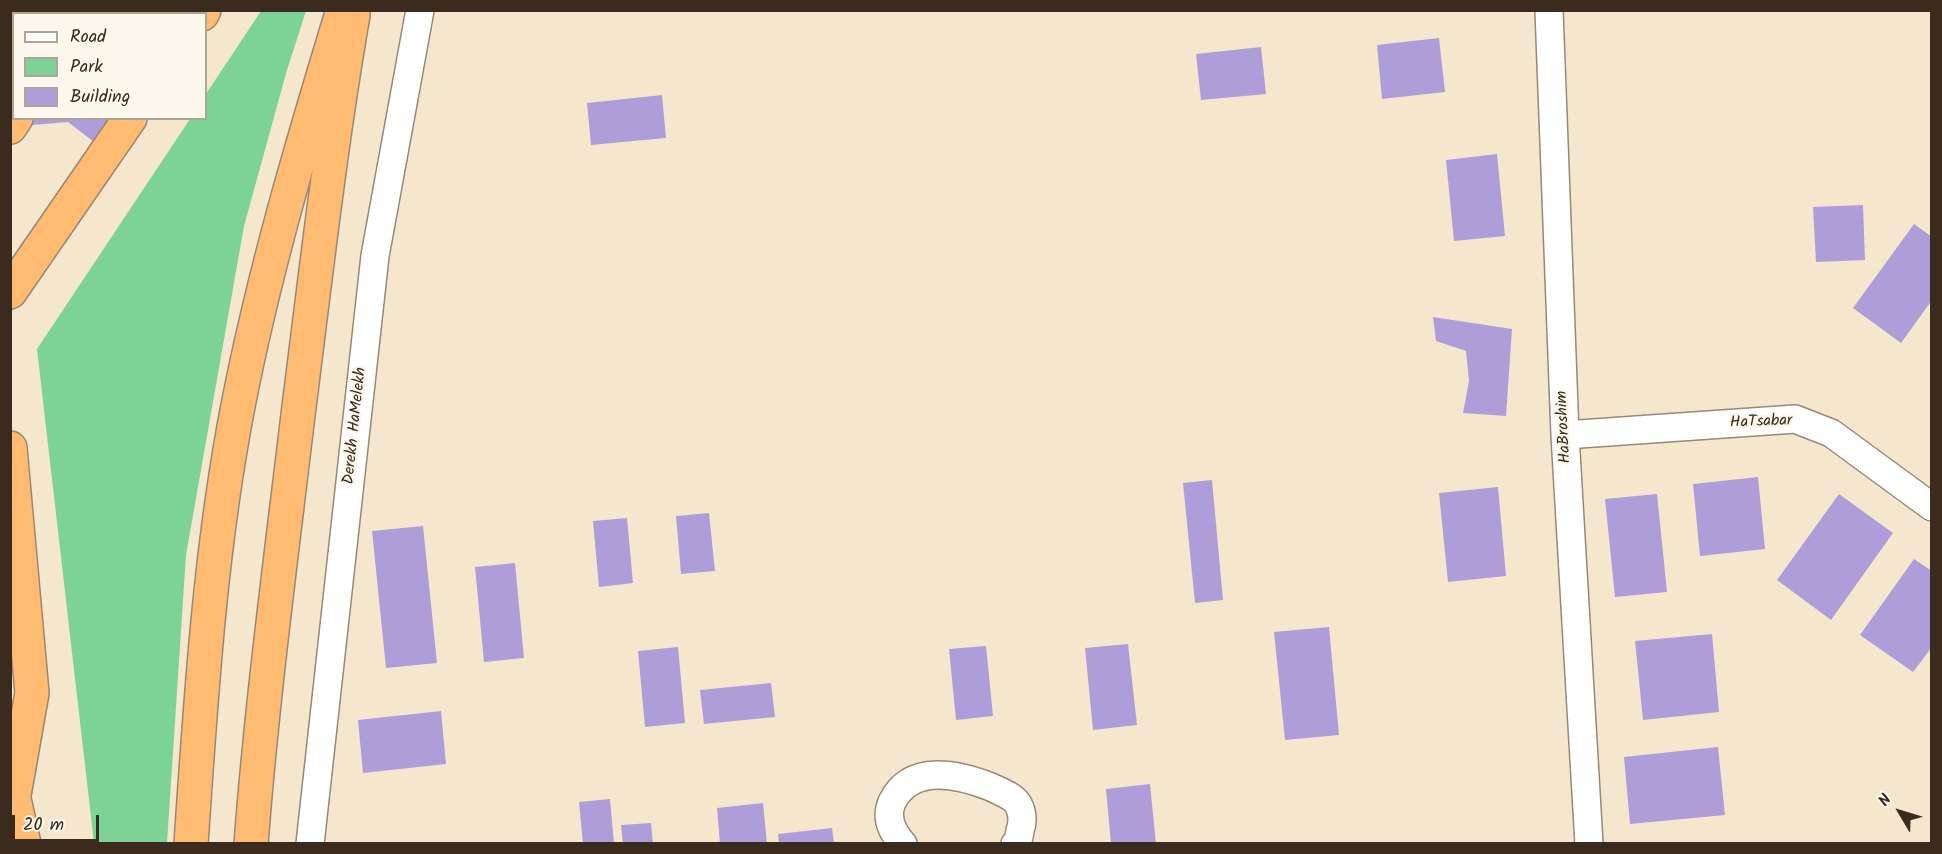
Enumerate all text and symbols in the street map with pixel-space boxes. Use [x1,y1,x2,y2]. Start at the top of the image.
legend [12,12,207,120]
text: Road [70,23,106,52]
text: Park [70,53,103,82]
text: Building [70,83,130,112]
street label: Derekh HaMelekh [340,366,372,486]
street label: HaBroshim [1554,390,1576,464]
street label: HaTsabar [1730,412,1792,434]
north arrow [1870,782,1930,842]
text: N [1872,789,1898,812]
scale bar [15,803,102,841]
text: 20 m [23,811,64,840]

